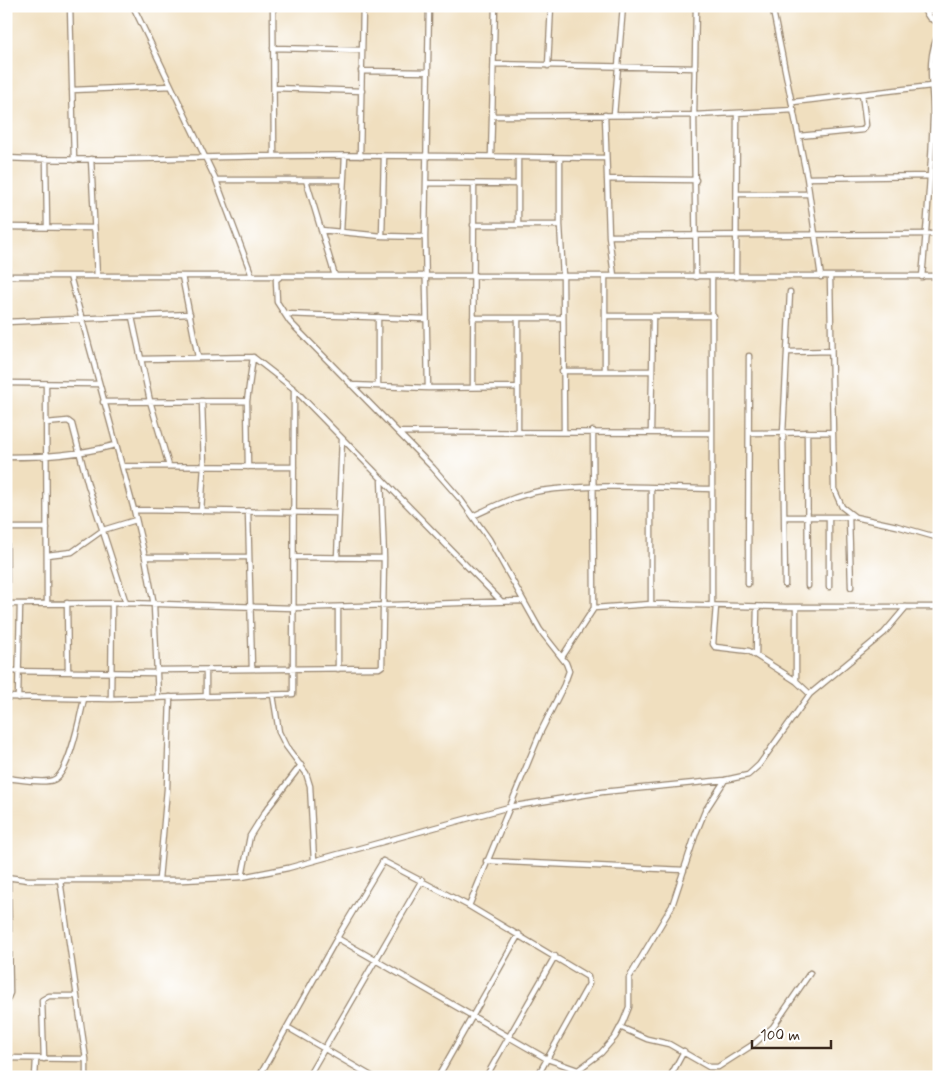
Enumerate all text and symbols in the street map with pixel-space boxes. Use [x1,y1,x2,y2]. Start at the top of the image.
scale bar [752,1018,831,1050]
text: 100 m [760,1026,800,1046]

